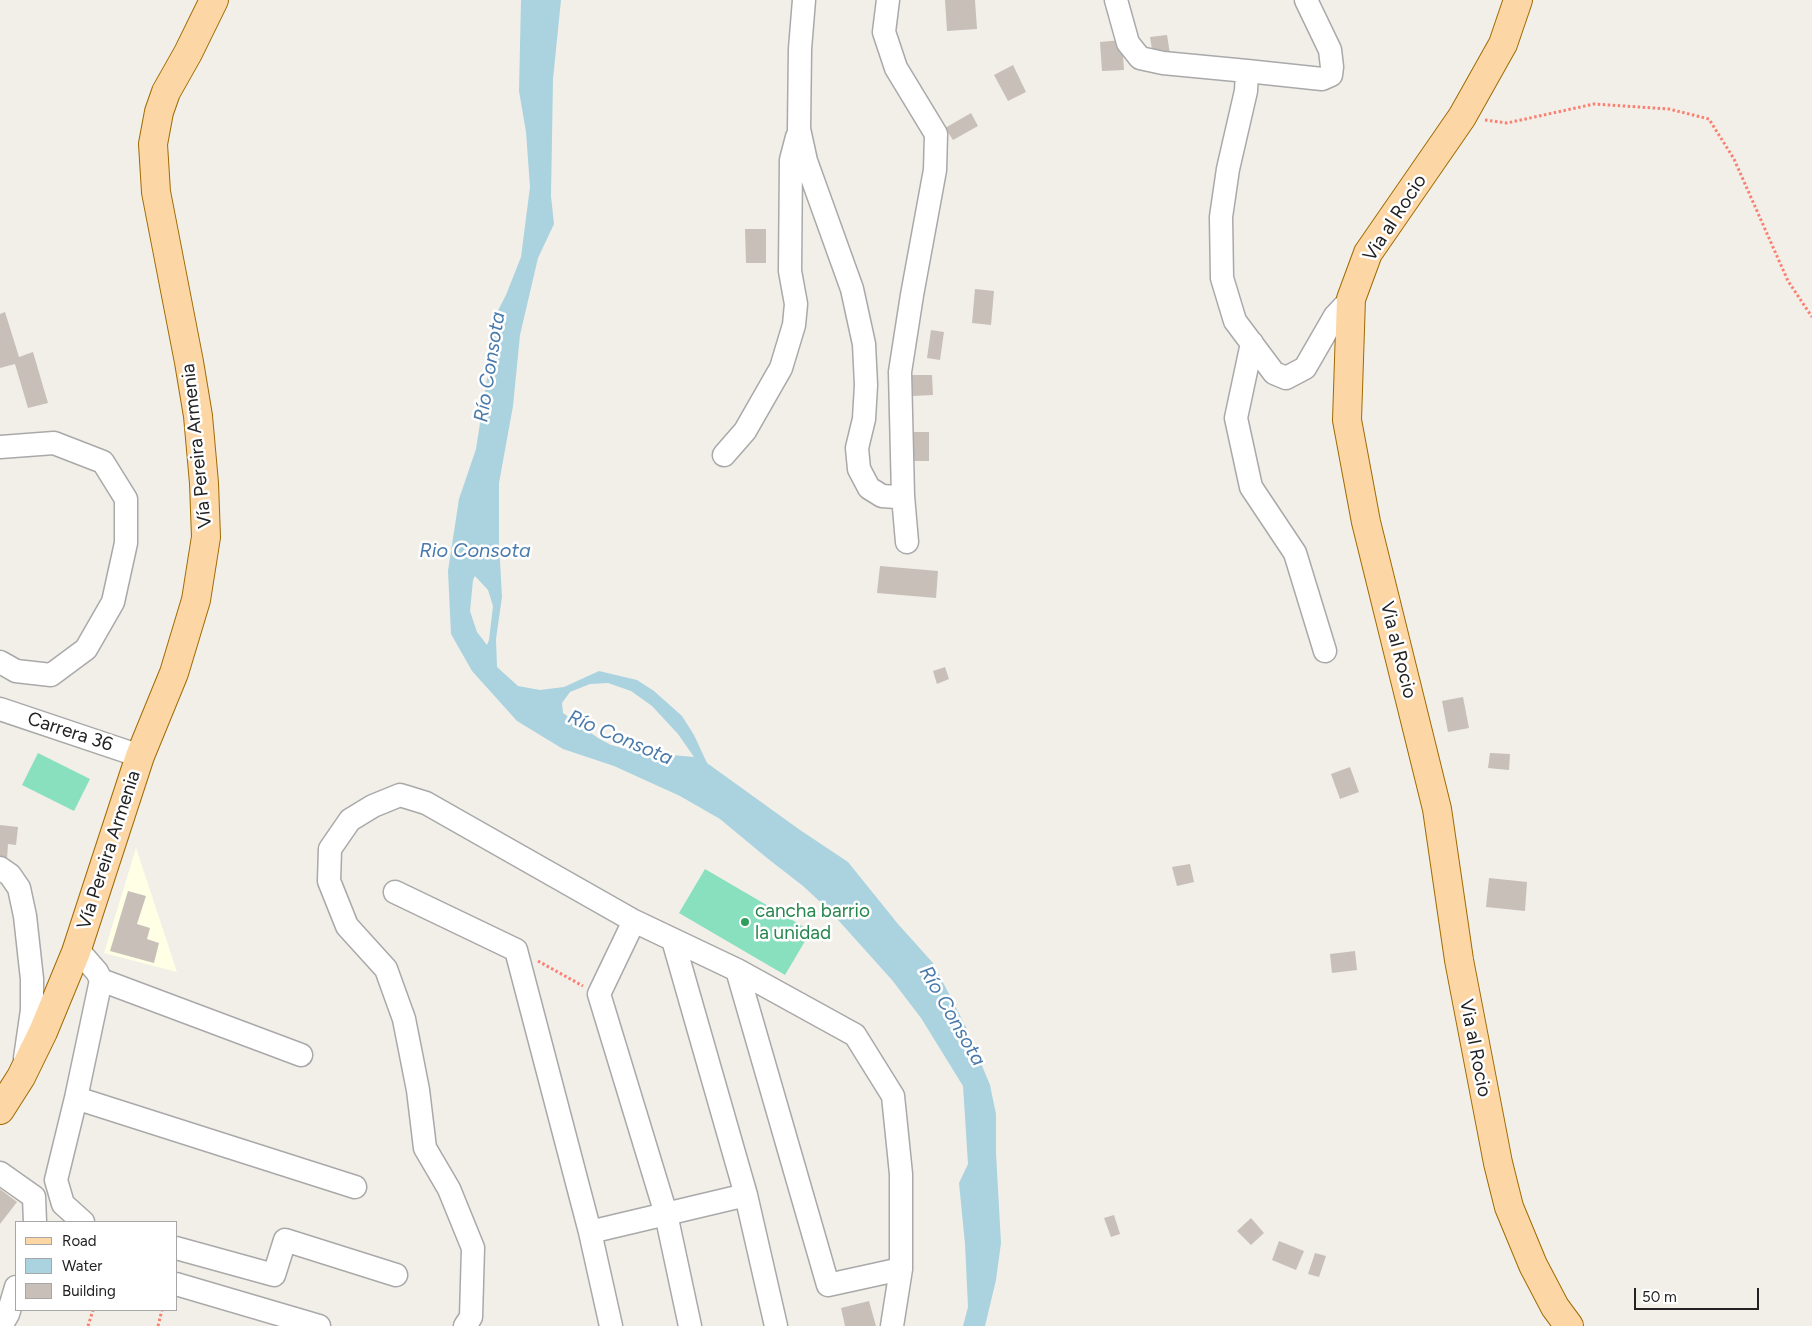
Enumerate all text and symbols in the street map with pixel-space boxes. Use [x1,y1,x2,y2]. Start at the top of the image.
street label: Via al Rocio [1358,170,1432,266]
water label: Río Consota [469,310,511,424]
street label: Vía Pereira Armenia [177,362,217,530]
water label: Rio Consota [419,539,531,563]
street label: Via al Rocio [1375,599,1421,701]
water label: Río Consota [564,705,676,771]
street label: Carrera 36 [24,707,116,757]
street label: Vía Pereira Armenia [73,768,145,932]
place label: cancha barrio la unidad [755,900,870,944]
marker: cancha barrio la unidad [739,916,751,928]
water label: Río Consota [914,962,990,1070]
street label: Via al Rocio [1454,997,1496,1099]
legend [15,1221,178,1311]
text: Road [62,1232,97,1250]
text: Water [62,1257,102,1275]
scale bar [1637,1278,1762,1310]
text: Building [62,1282,116,1300]
text: 50 m [1642,1288,1677,1306]

